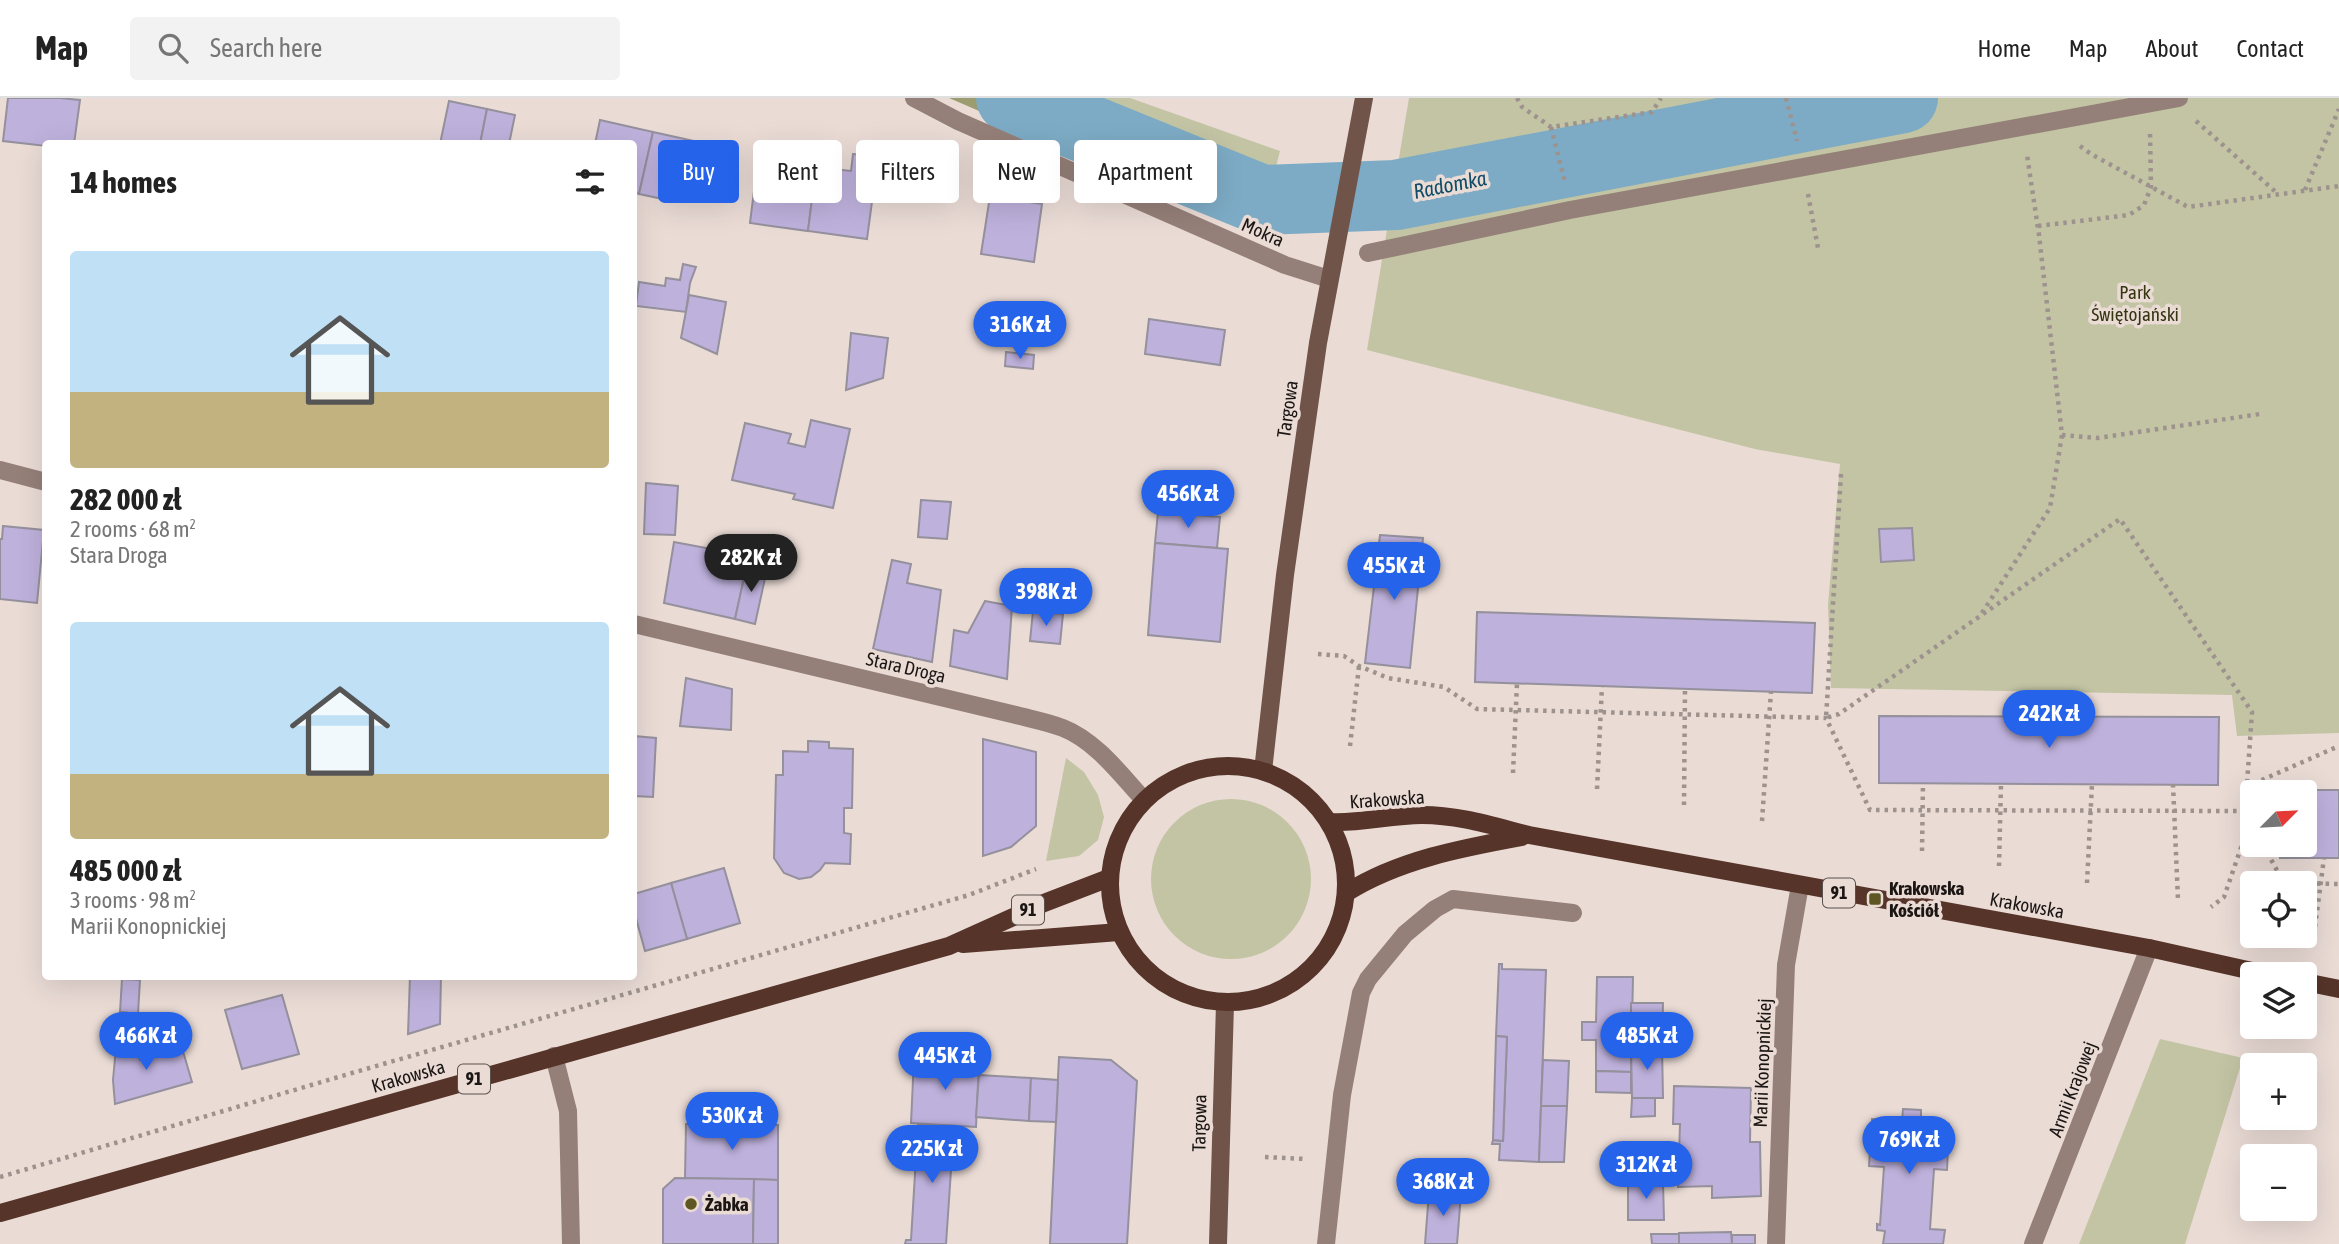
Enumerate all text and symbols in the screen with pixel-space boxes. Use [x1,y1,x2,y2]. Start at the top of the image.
search box [130,17,620,80]
text: Map [35,29,88,67]
icon: search [154,29,192,67]
text: Search here [210,33,322,63]
text: Home [1977,35,2031,62]
text: Map [2069,35,2107,62]
text: About [2145,35,2198,62]
text: Contact [2236,35,2304,62]
chip: Buy [658,140,739,203]
chip: Rent [753,140,842,203]
chip: Filters [856,140,959,203]
chip: New [973,140,1060,203]
chip: Apartment [1074,140,1217,203]
icon: filters [571,163,609,201]
text: 14 homes [70,165,177,199]
water label: Radomka [1411,165,1489,203]
street label: Mokra [1238,213,1288,251]
park label: Park Świętojański [2091,281,2179,325]
icon: home [277,297,403,423]
pin: 316K zł [955,302,1085,361]
text: 316K zł [989,311,1051,337]
street label: Targowa [1272,379,1302,439]
pin: 456K zł [1123,470,1253,530]
text: 456K zł [1157,480,1219,506]
text: 282 000 zł [70,482,182,516]
text: 2 rooms · 68 m² [70,516,196,542]
pin: 282K zł [686,534,816,594]
text: Stara Droga [70,542,168,568]
pin: 455K zł [1329,542,1459,602]
text: 282K zł [720,544,782,570]
text: 455K zł [1363,552,1425,578]
pin: 398K zł [981,568,1111,628]
text: 398K zł [1015,578,1077,604]
street label: Stara Droga [864,647,948,687]
icon: home [277,668,403,794]
pin: 242K zł [1984,690,2114,750]
text: 242K zł [2018,700,2080,726]
north arrow [2240,780,2317,858]
map controls [2240,780,2317,1221]
street label: Krakowska [1349,785,1425,813]
text: 485 000 zł [70,853,182,887]
button: locate [2240,871,2317,948]
place label: Krakowska Kościół [1889,877,1965,921]
road number: 91 [1823,878,1855,908]
text: 3 rooms · 98 m² [70,887,196,913]
street label: Krakowska [1988,888,2066,922]
marker: Krakowska Kościół [1867,891,1883,907]
road number: 91 [1012,896,1044,924]
text: Marii Konopnickiej [70,913,227,939]
button: layers [2240,962,2317,1039]
street label: Marii Konopnickiej [1749,998,1775,1128]
pin: 466K zł [81,1012,211,1072]
pin: 485K zł [1582,1012,1712,1072]
text: 466K zł [115,1022,177,1048]
text: 485K zł [1616,1022,1678,1048]
pin: 445K zł [880,1032,1010,1092]
street label: Armii Krajowej [2044,1038,2100,1140]
text: 445K zł [914,1042,976,1068]
button: + [2240,1053,2317,1130]
street label: Krakowska [369,1055,447,1097]
road number: 91 [458,1064,490,1094]
pin: 530K zł [667,1093,797,1152]
street label: Targowa [1188,1094,1210,1152]
text: 530K zł [701,1102,763,1128]
pin: 769K zł [1844,1116,1974,1176]
pin: 225K zł [867,1126,997,1185]
text: 769K zł [1878,1126,1940,1152]
text: 225K zł [901,1135,963,1161]
pin: 312K zł [1581,1142,1711,1201]
button: − [2240,1144,2317,1221]
text: 312K zł [1615,1151,1677,1177]
pin: 368K zł [1378,1158,1508,1218]
text: 368K zł [1412,1168,1474,1194]
place label: Żabka [705,1193,749,1215]
marker: Żabka [683,1196,699,1212]

